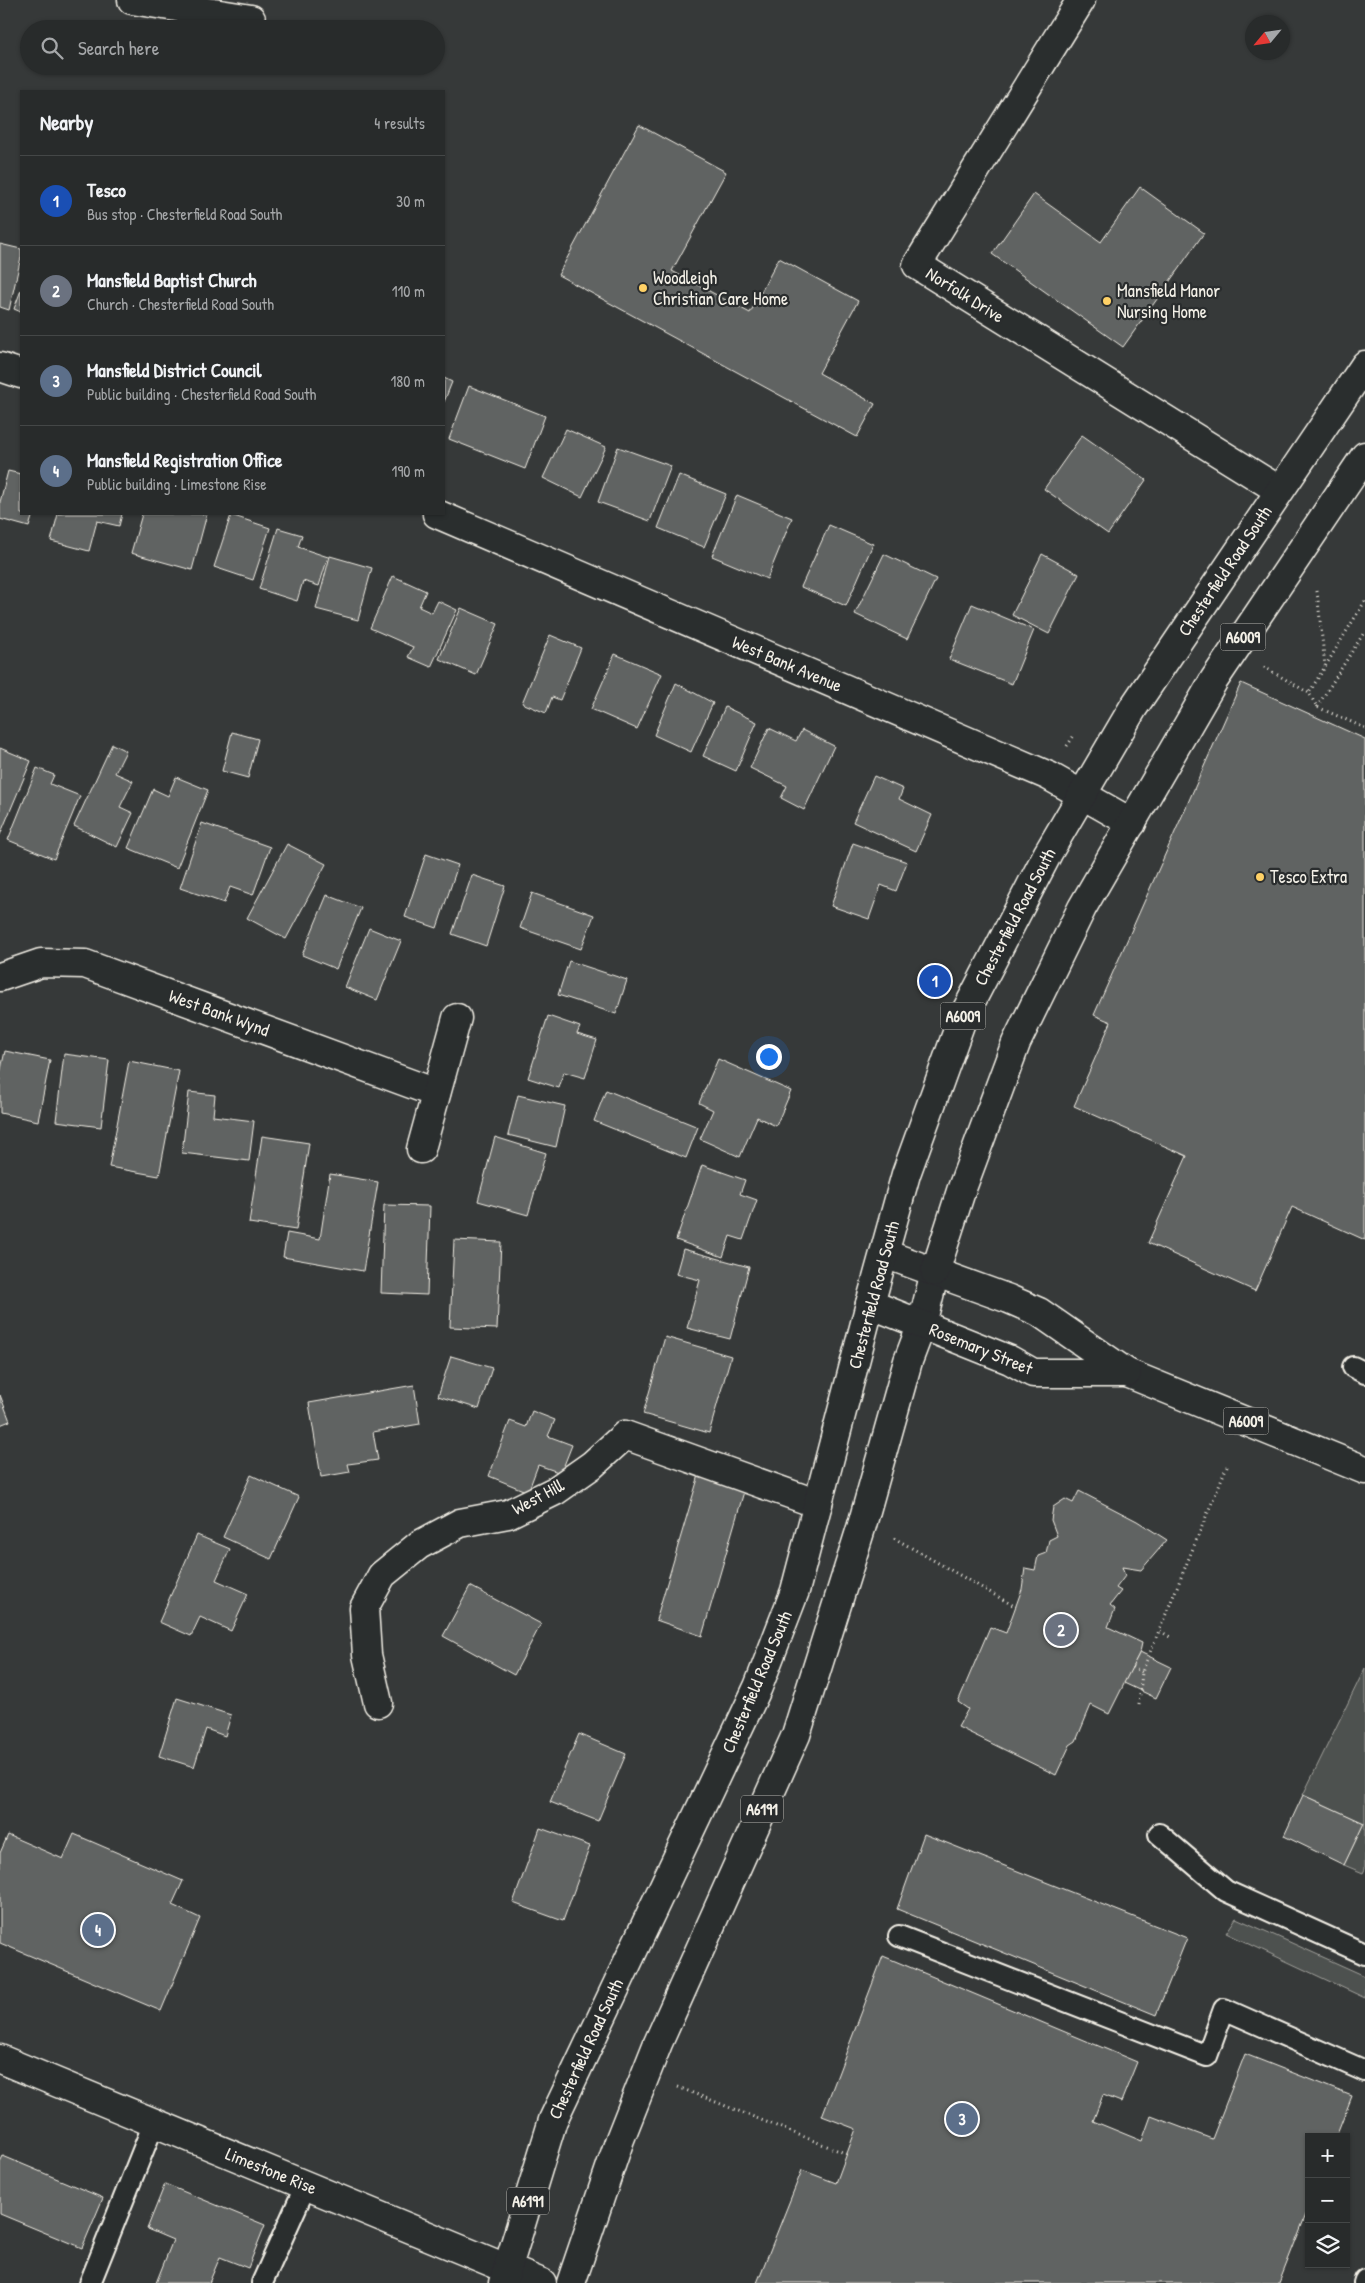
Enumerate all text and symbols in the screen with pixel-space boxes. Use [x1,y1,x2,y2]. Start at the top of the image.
north arrow [1245,15,1290,60]
search box [20,20,445,75]
icon: search [38,34,66,62]
text: Search here [78,35,159,61]
text: Nearby [40,108,93,137]
text: 4 results [374,112,425,134]
text: Tesco [87,177,126,203]
text: 1 [53,190,59,212]
text: 30 m [396,190,425,212]
text: Bus stop · Chesterfield Road South [87,203,282,225]
street label: Norfolk Drive [921,261,1009,328]
place label: Woodleigh Christian Care Home [653,265,788,311]
text: Mansfield Baptist Church [87,267,257,293]
place label: Mansfield Manor Nursing Home [1117,278,1220,324]
text: 2 [52,280,60,302]
text: 110 m [392,280,425,302]
marker: Woodleigh Christian Care Home [637,282,649,294]
text: Church · Chesterfield Road South [87,293,274,315]
marker: Mansfield Manor Nursing Home [1101,295,1113,307]
text: Mansfield District Council [87,357,262,383]
text: 3 [52,370,60,392]
text: 180 m [391,370,425,392]
text: Public building · Chesterfield Road South [87,383,316,405]
text: Mansfield Registration Office [87,447,282,473]
text: 4 [53,460,59,482]
text: 190 m [392,460,425,482]
text: Public building · Limestone Rise [87,473,267,495]
street label: Chesterfield Road South [1172,500,1278,641]
road number: A6009 [1220,624,1266,650]
street label: West Bank Avenue [728,629,846,698]
street label: Chesterfield Road South [968,843,1062,990]
place label: Tesco Extra [1270,864,1347,889]
marker: Tesco Extra [1254,871,1266,883]
pin: 1 [919,962,951,1000]
street label: West Bank Wynd [165,983,273,1042]
road number: A6009 [940,1002,986,1030]
your location [756,1044,782,1070]
street label: Chesterfield Road South [842,1218,905,1372]
street label: Rosemary Street [926,1316,1037,1381]
road number: A6009 [1224,1408,1268,1434]
street label: West Hill [507,1472,568,1521]
street label: Chesterfield Road South [715,1606,798,1757]
pin: 2 [1045,1611,1077,1649]
road number: A6191 [741,1796,783,1822]
pin: 4 [82,1911,114,1949]
street label: Chesterfield Road South [542,1974,629,2123]
pin: 3 [946,2100,978,2138]
map controls [1305,2133,1350,2268]
button: + [1305,2133,1350,2178]
street label: Limestone Rise [222,2141,320,2200]
button: − [1305,2178,1350,2223]
road number: A6191 [507,2188,549,2214]
button: layers [1305,2223,1350,2268]

